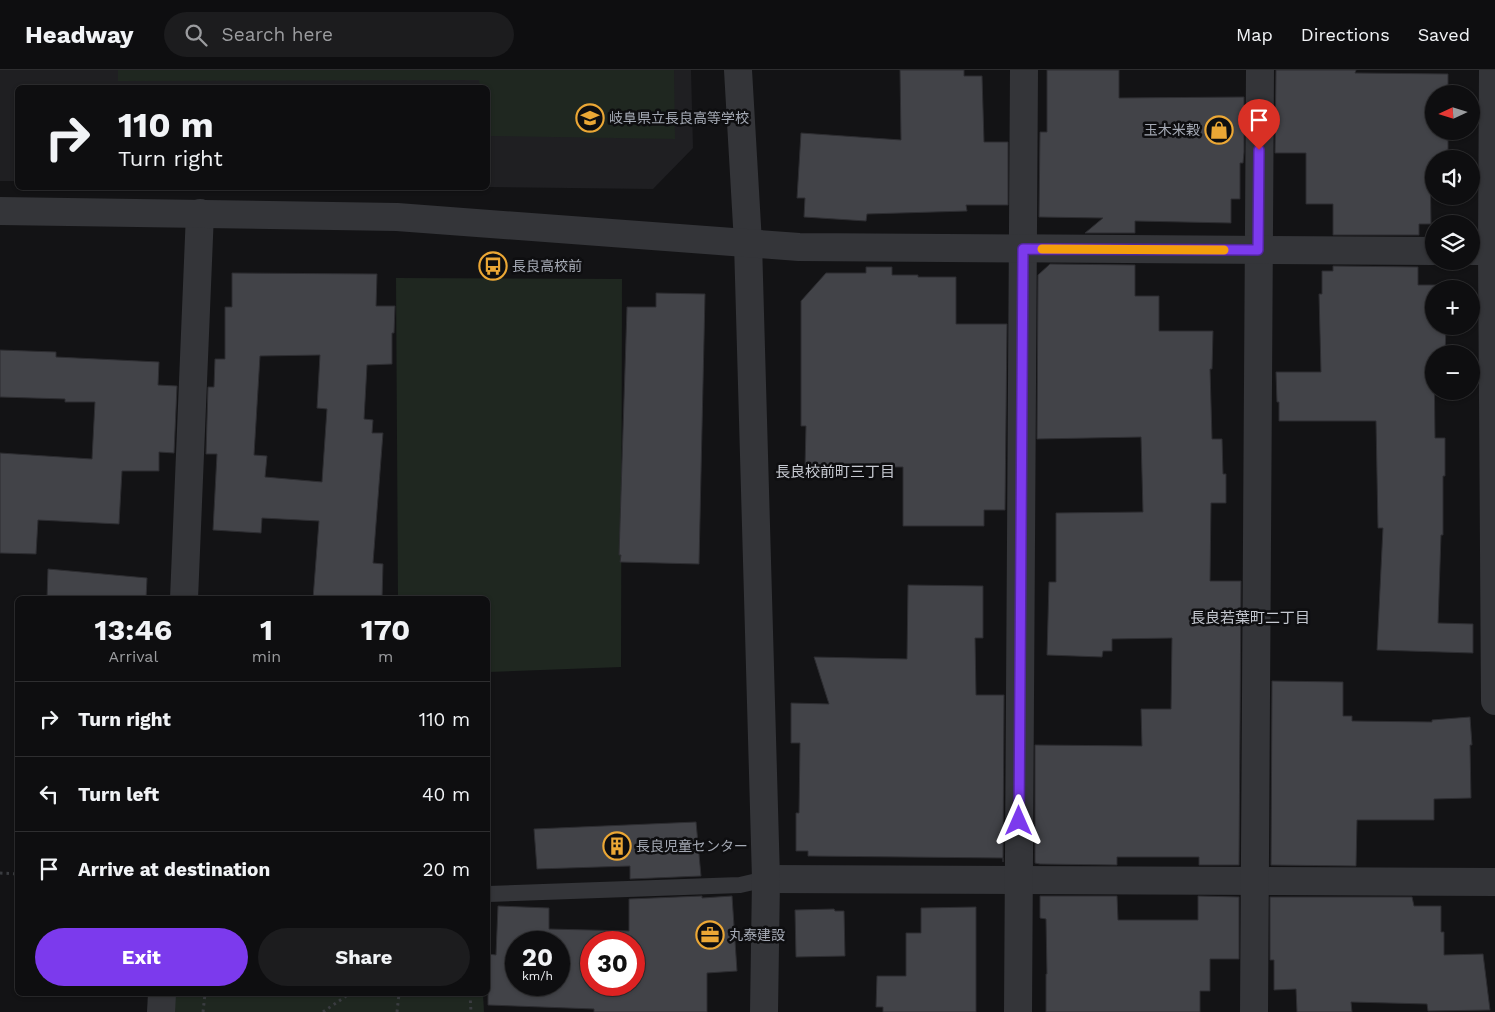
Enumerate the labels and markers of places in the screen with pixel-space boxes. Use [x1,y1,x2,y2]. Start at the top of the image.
pin [1238,99,1280,150]
school or university icon: 岐阜県立長良高等学校 [575,103,605,133]
place label: 岐阜県立長良高等学校 [609,110,749,126]
shop icon: 玉木米穀 [1204,115,1234,145]
place label: 玉木米穀 [1144,122,1200,138]
bus stop icon: 長良高校前 [478,251,508,281]
place label: 長良高校前 [512,258,582,274]
building icon: 長良児童センター [602,831,632,861]
place label: 長良児童センター [636,838,748,854]
office icon: 丸泰建設 [695,920,725,950]
place label: 丸泰建設 [729,927,785,943]

